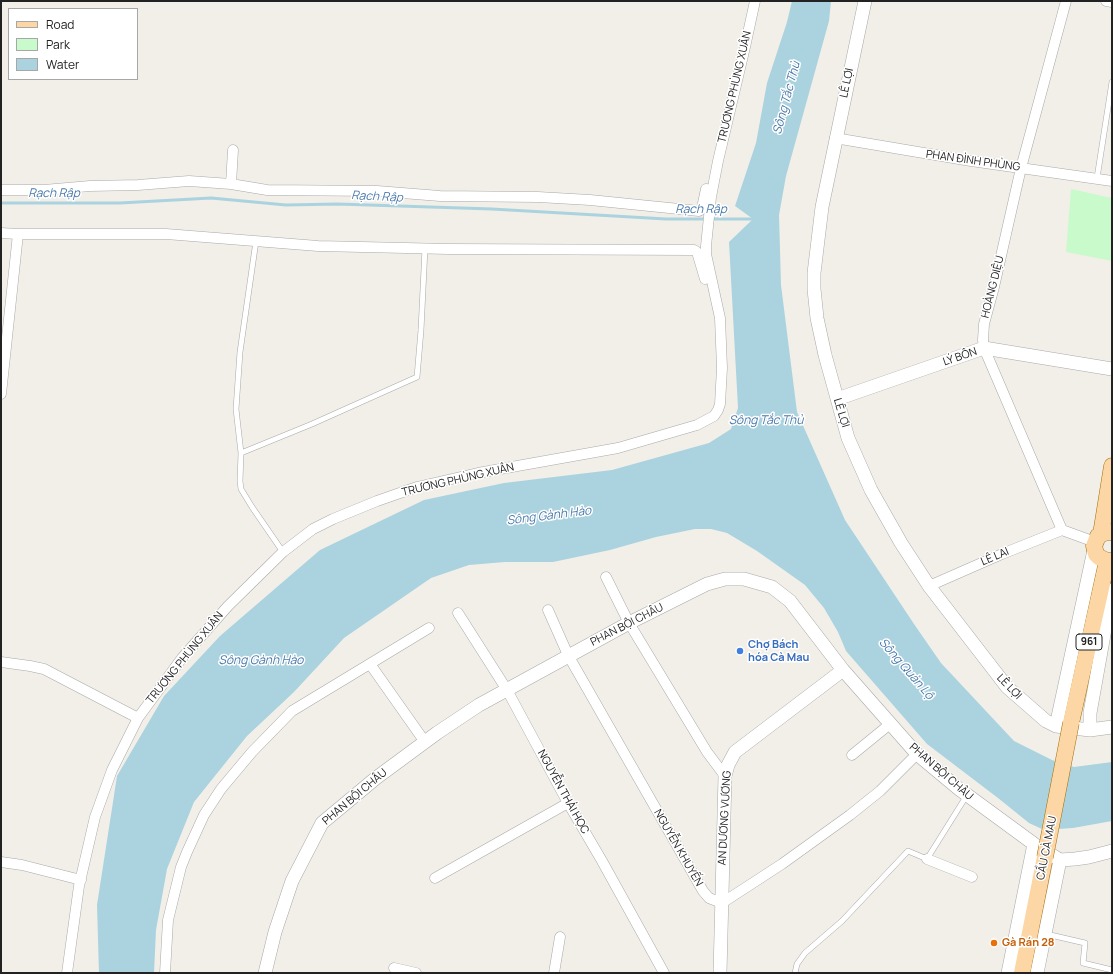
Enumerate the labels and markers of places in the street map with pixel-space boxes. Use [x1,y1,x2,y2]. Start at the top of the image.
place label: Chợ Bách hóa Cà Mau [748,638,809,664]
marker: Chợ Bách hóa Cà Mau [735,646,745,656]
place label: Gà Rán 28 [1002,936,1055,950]
marker: Gà Rán 28 [989,938,999,948]

